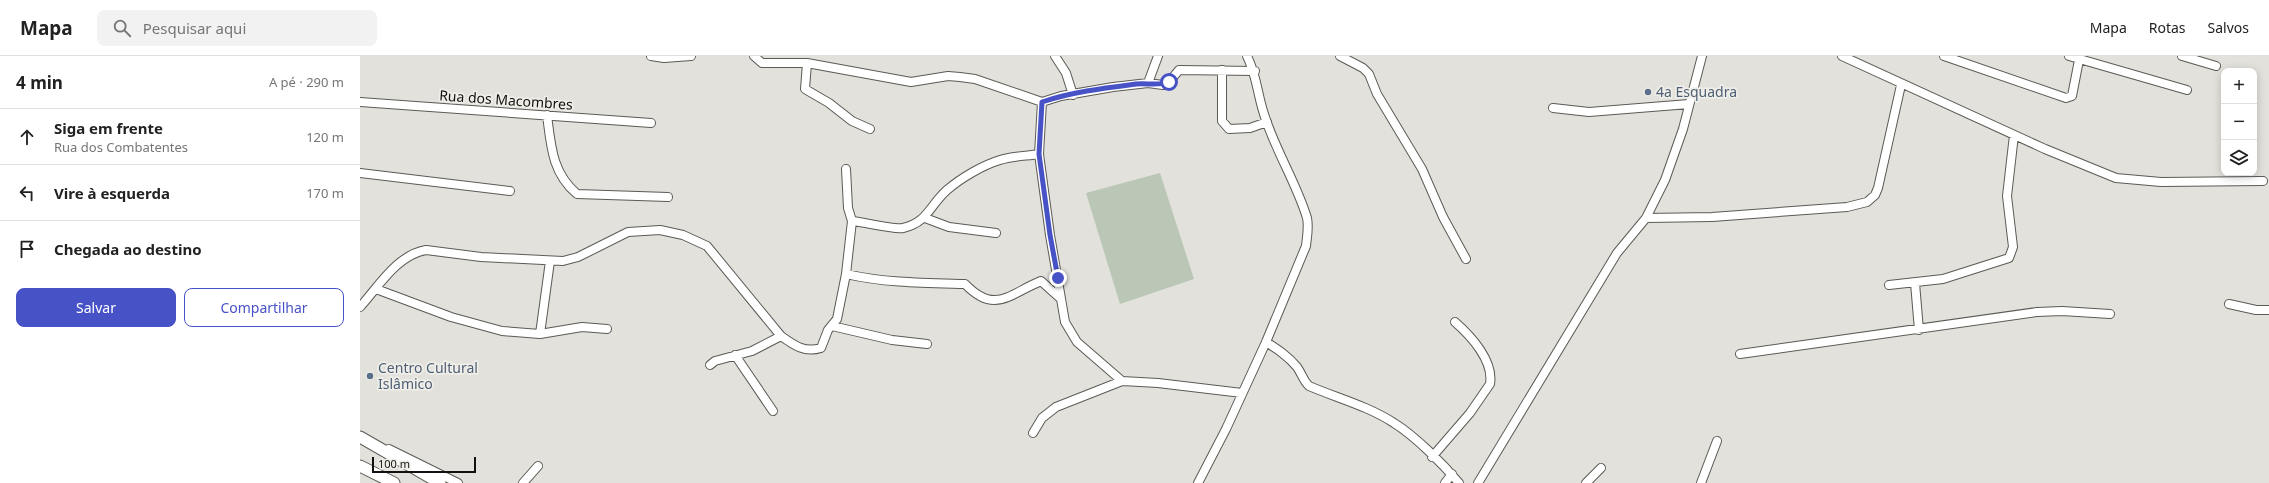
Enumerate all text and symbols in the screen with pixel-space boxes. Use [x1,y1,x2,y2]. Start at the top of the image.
search box [97,10,377,46]
text: Mapa [20,15,73,41]
icon: search [111,17,133,39]
text: Pesquisar aqui [143,18,246,38]
text: Mapa [2090,18,2127,37]
text: Rotas [2149,18,2186,37]
text: Salvos [2208,18,2249,37]
map controls [2221,68,2257,176]
button: + [2221,68,2257,104]
text: 4 min [16,71,63,94]
text: A pé · 290 m [269,73,344,91]
route start [1160,73,1178,91]
place label: 4a Esquadra [1656,82,1737,101]
street label: Rua dos Macombres [439,85,574,114]
marker: 4a Esquadra [1643,87,1653,97]
button: − [2221,104,2257,140]
text: Siga em frente [54,118,163,138]
icon: ahead [16,126,38,148]
text: 120 m [306,128,344,146]
text: Rua dos Combatentes [54,138,188,156]
button: layers [2221,140,2257,176]
icon: left [16,182,38,204]
text: Vire à esquerda [54,183,170,203]
text: 170 m [306,184,344,202]
icon: arrive [16,238,38,260]
text: Chegada ao destino [54,239,202,259]
route end [1049,269,1067,287]
button: Salvar [16,288,176,327]
button: Compartilhar [184,288,344,327]
place label: Centro Cultural Islâmico [378,358,478,393]
marker: Centro Cultural Islâmico [365,371,375,381]
scale bar [372,455,476,474]
text: 100 m [378,456,410,471]

